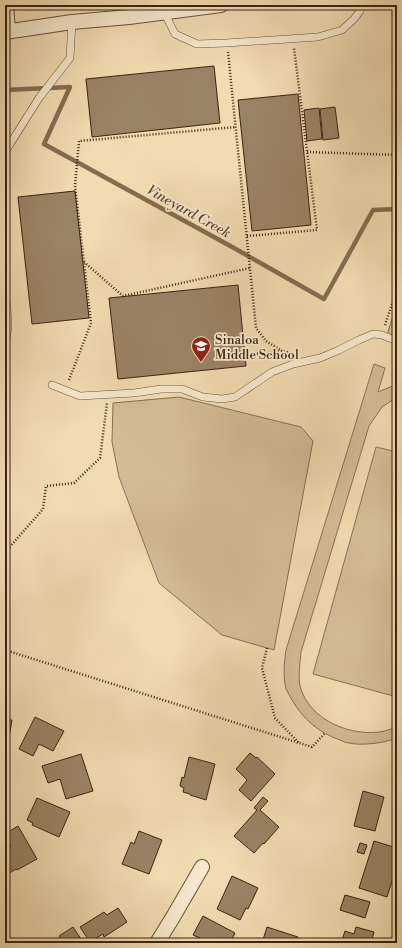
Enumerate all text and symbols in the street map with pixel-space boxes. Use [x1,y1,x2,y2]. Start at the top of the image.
water label: Vineyard Creek [143,181,234,242]
place label: Sinaloa Middle School [215,332,299,363]
school or university icon: Sinaloa Middle School [190,335,212,363]

